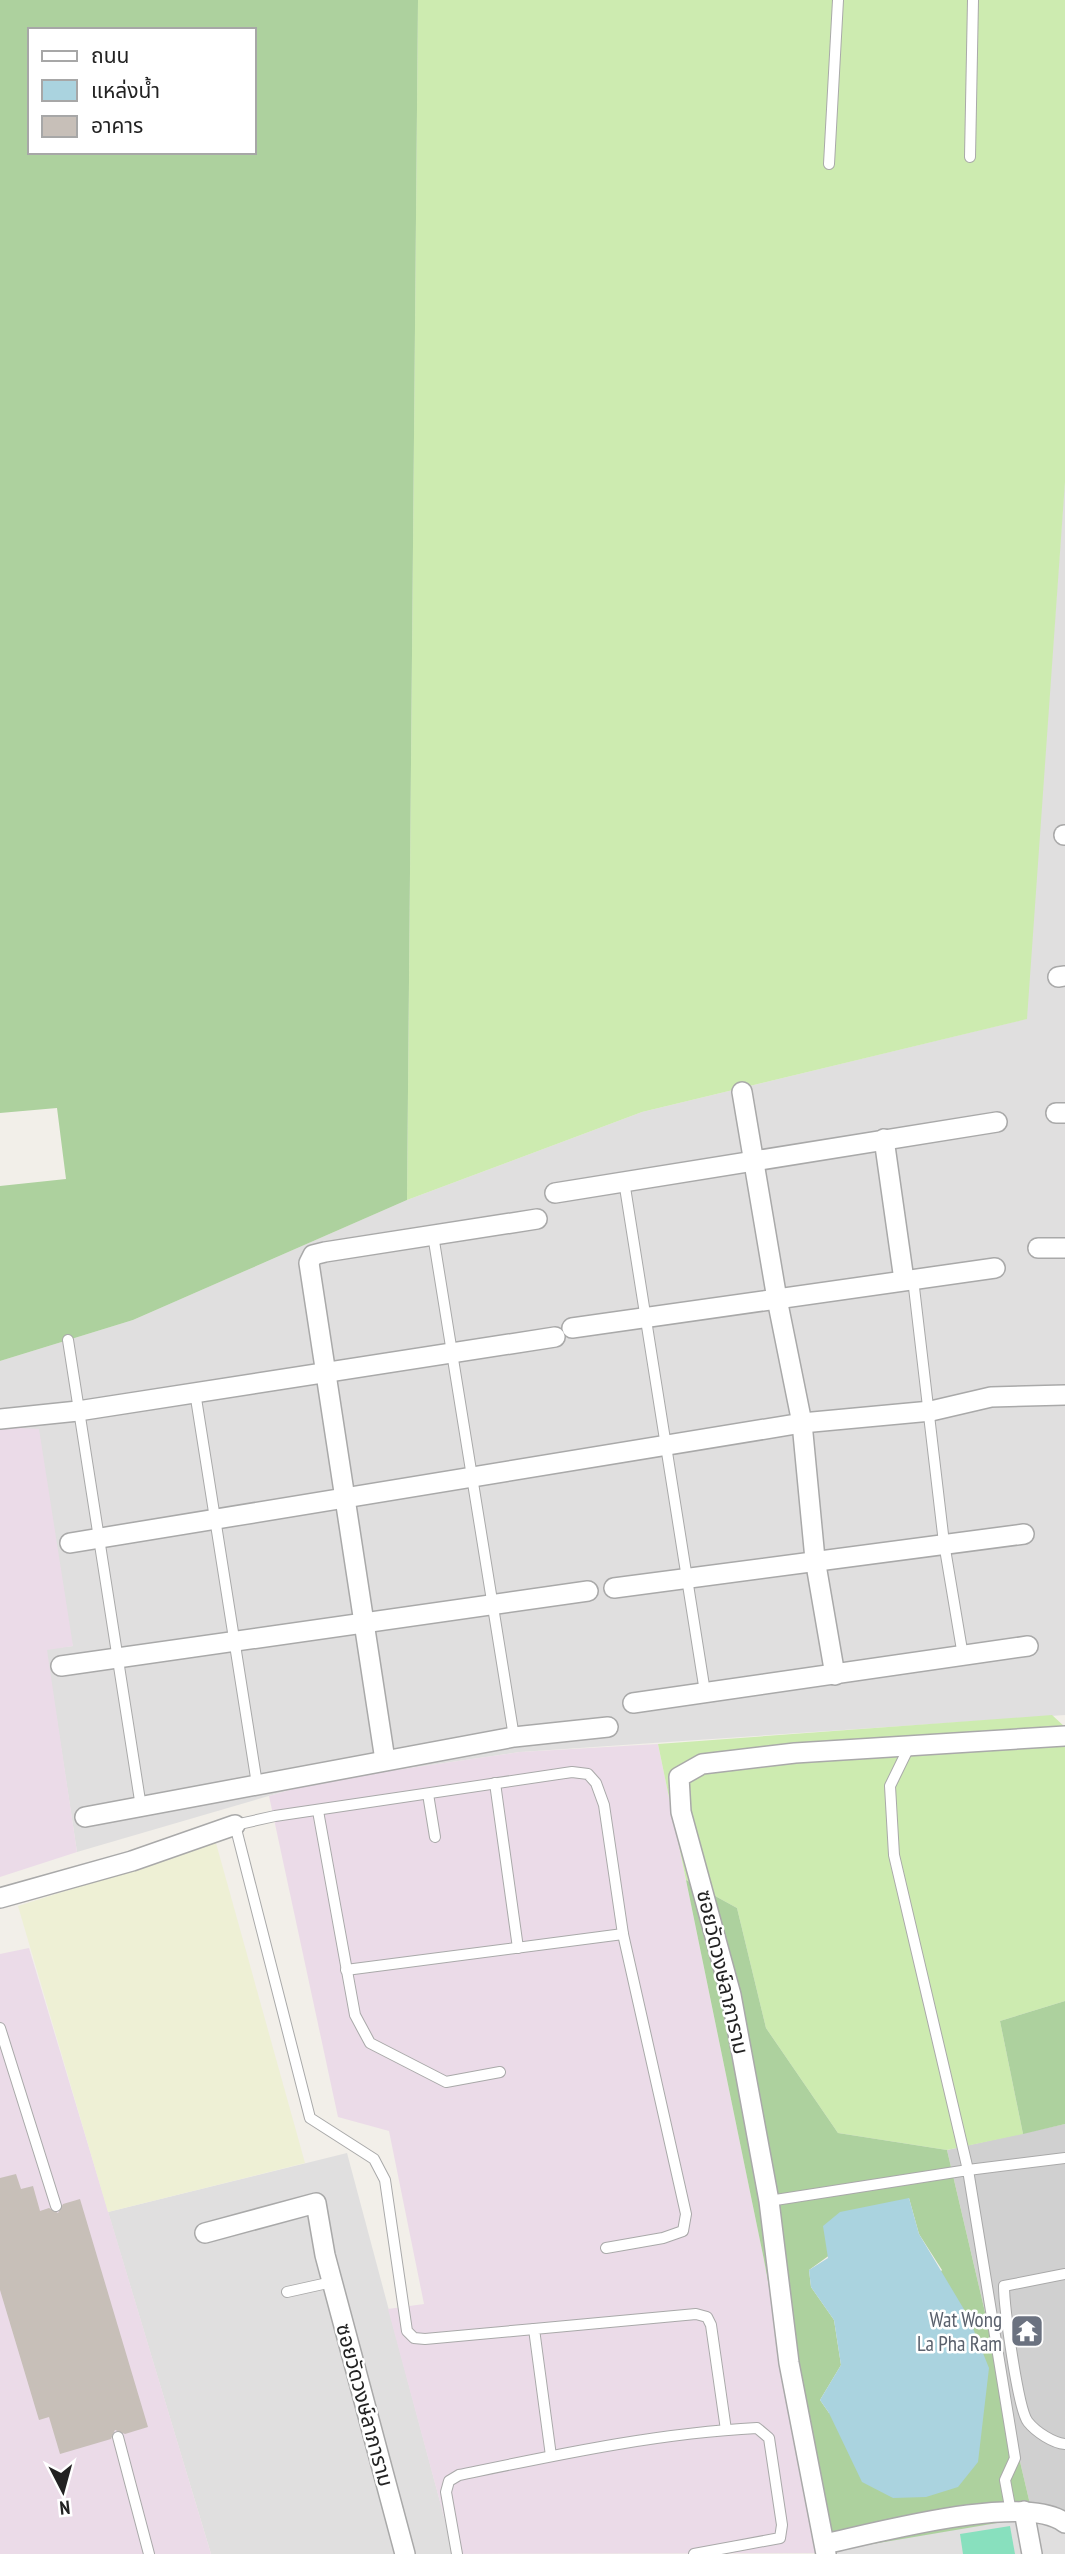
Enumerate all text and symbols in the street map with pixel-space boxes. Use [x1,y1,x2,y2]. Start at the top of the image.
legend [28,28,256,154]
text: ถนน [91,42,129,69]
text: แหล่งน้ำ [91,76,160,104]
text: อาคาร [91,112,143,139]
street label: ซอยวัดวงษ์ลาภาราม [691,1887,755,2057]
place label: Wat Wong La Pha Ram [917,2306,1002,2357]
temple icon: Wat Wong La Pha Ram [1008,2312,1046,2350]
street label: ซอยวัดวงษ์ลาภาราม [330,2320,400,2490]
north arrow [28,2456,98,2526]
text: N [58,2495,71,2520]

